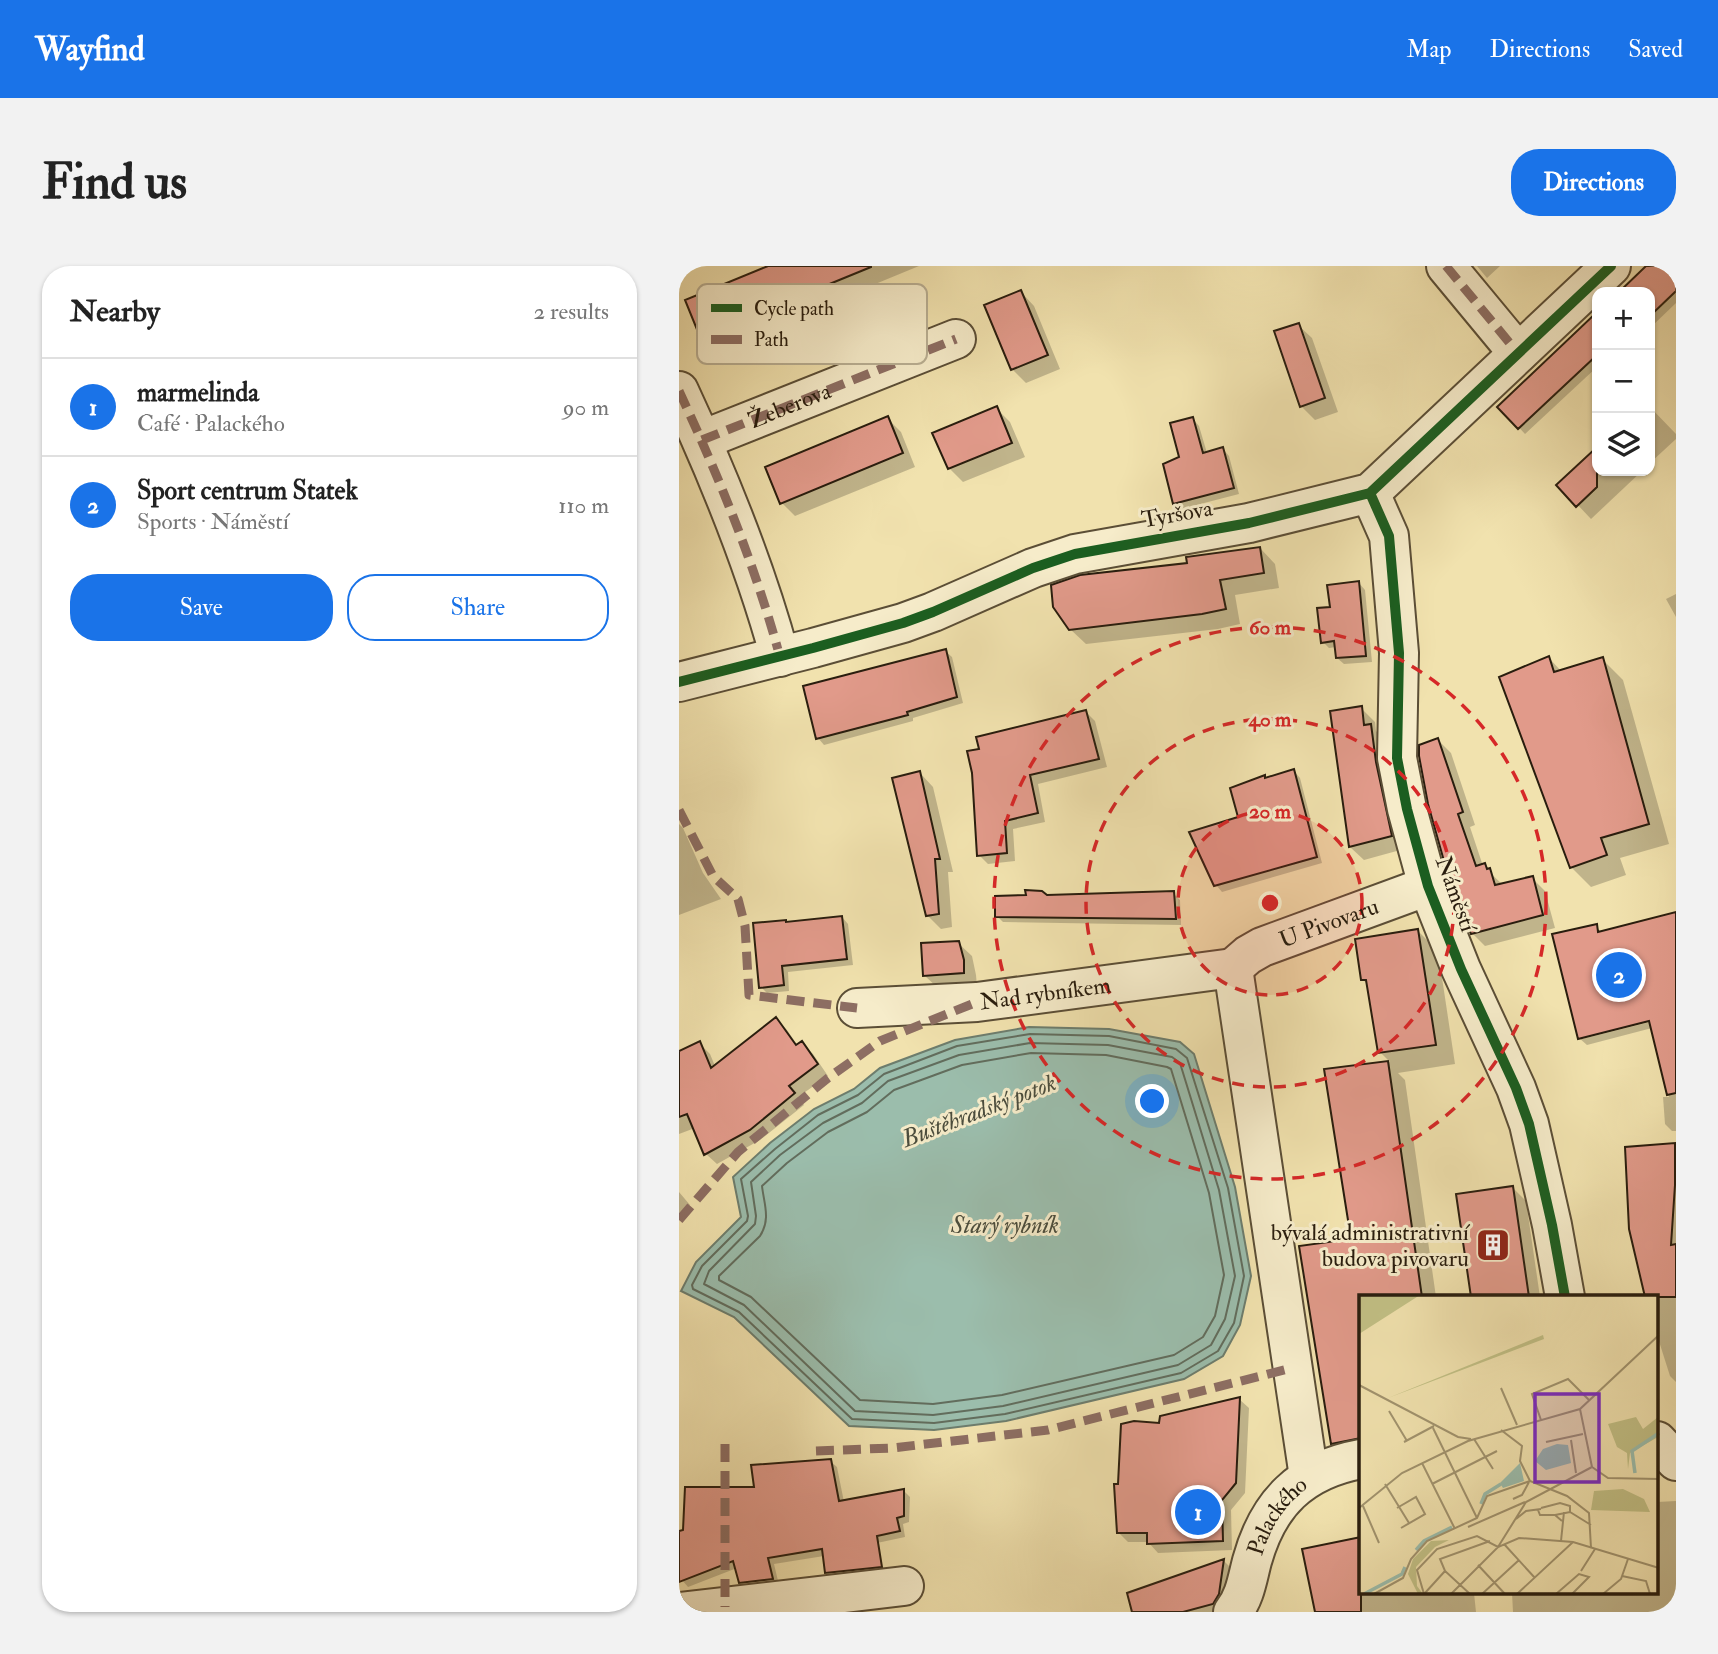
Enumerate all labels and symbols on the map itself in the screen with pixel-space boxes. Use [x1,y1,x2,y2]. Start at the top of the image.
legend [697,284,927,364]
text: Cycle path [754,297,834,322]
text: Path [754,328,789,352]
street label: Žeberova [744,376,835,435]
street label: Tyršova [1139,493,1215,534]
text: 60 m [1249,614,1292,641]
text: 40 m [1248,706,1292,733]
text: 20 m [1249,798,1292,825]
street label: Náměstí [1429,852,1484,938]
centre of rings [1258,891,1282,915]
street label: U Pivovaru [1275,891,1383,954]
pin: 2 [1596,949,1642,1001]
street label: Nad rybníkem [978,970,1113,1016]
water label: Buštěhradský potok [896,1067,1061,1155]
your location [1135,1084,1169,1118]
water label: Starý rybník [950,1210,1059,1241]
place label: bývalá administrativní budova pivovaru [1271,1218,1471,1274]
building icon: bývalá administrativní budova pivovaru [1474,1226,1512,1264]
inset map [1359,1295,1658,1594]
street label: Palackého [1240,1469,1313,1559]
pin: 1 [1175,1486,1221,1538]

